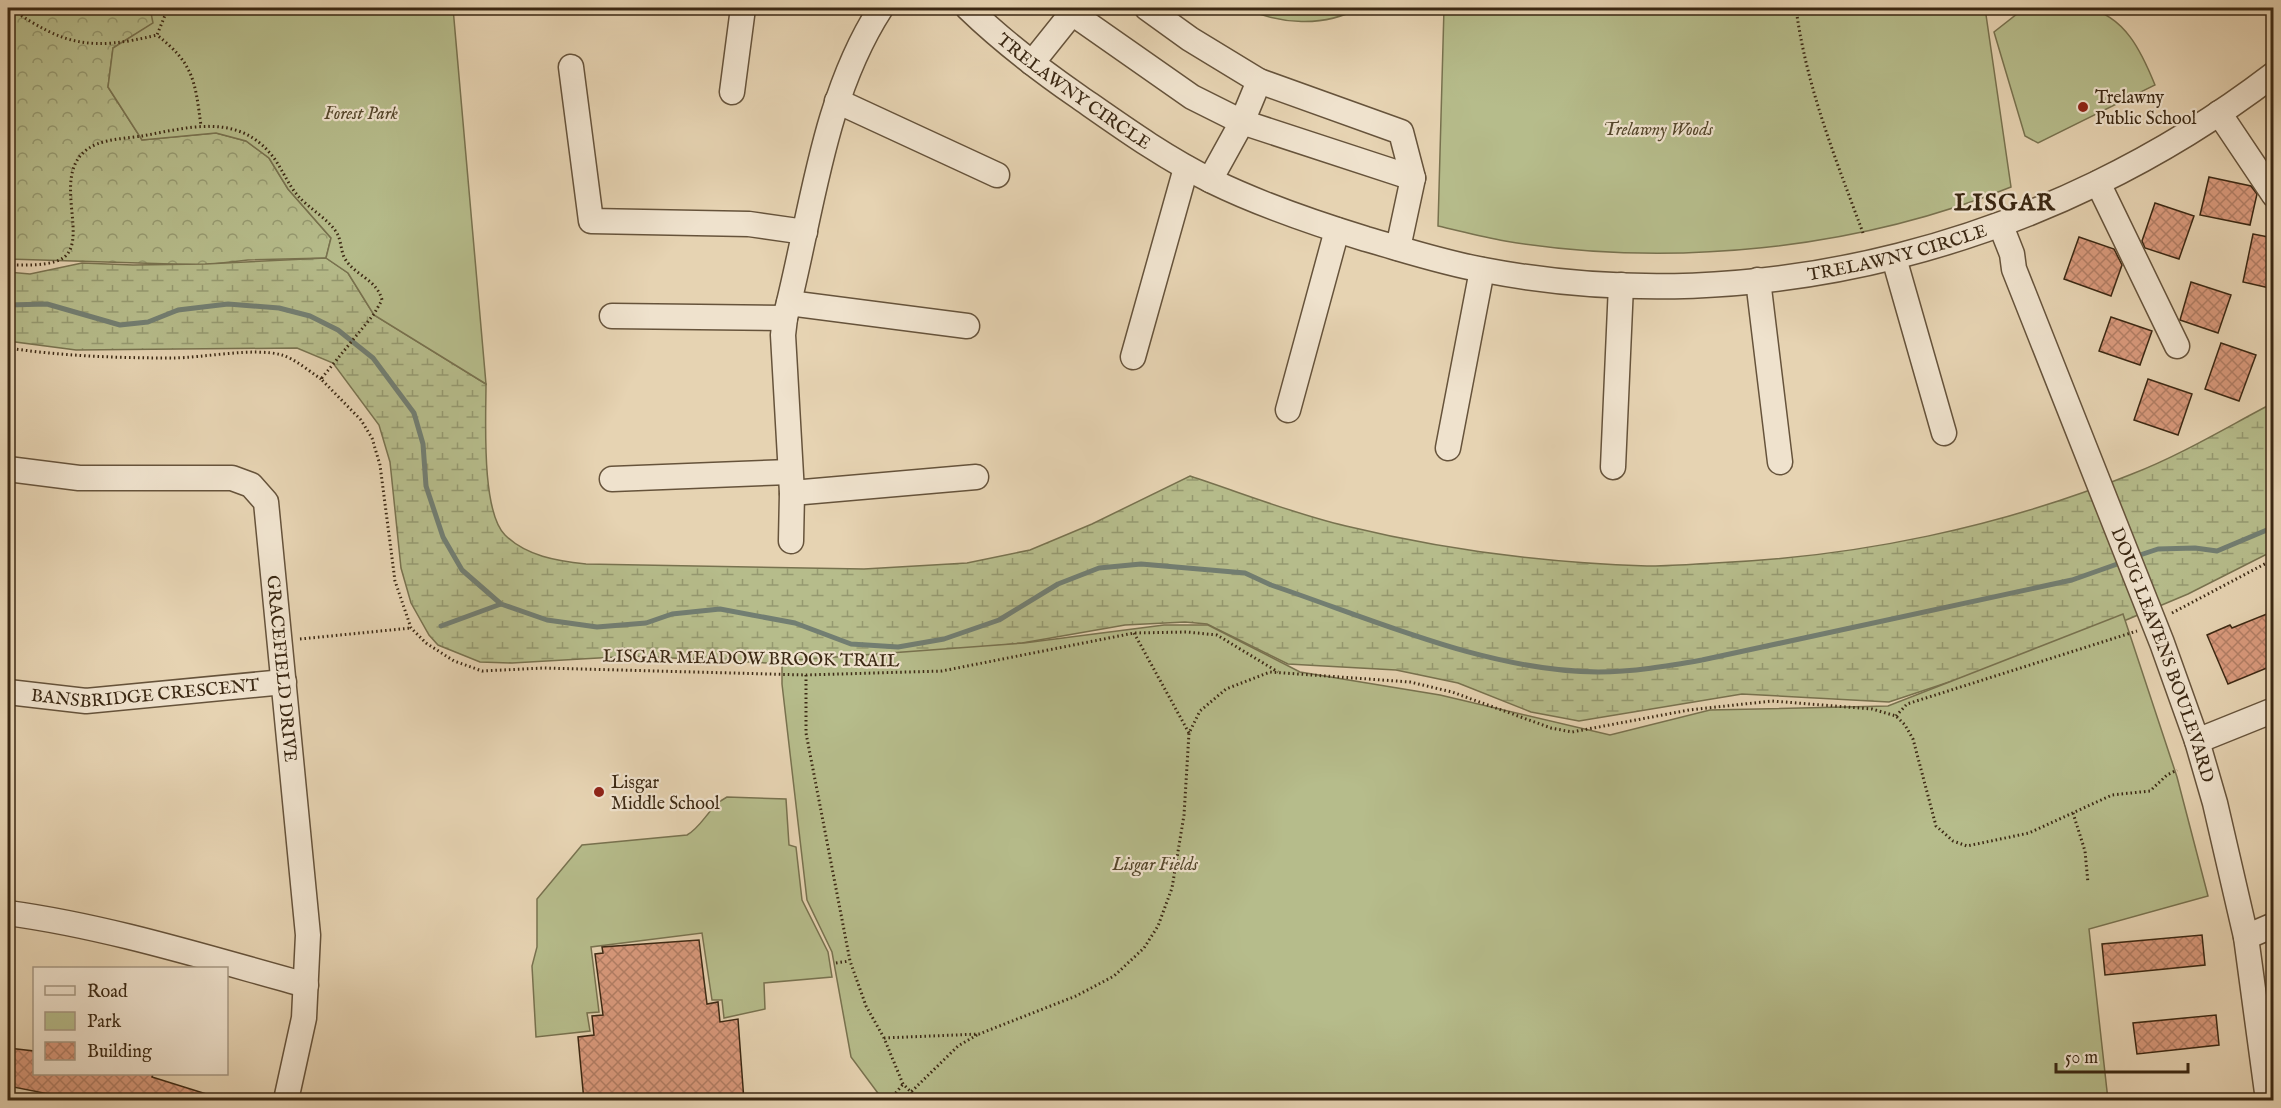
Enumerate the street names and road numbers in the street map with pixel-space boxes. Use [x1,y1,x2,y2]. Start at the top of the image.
street label: TRELAWNY CIRCLE [991,29,1154,156]
street label: TRELAWNY CIRCLE [1806,220,1990,287]
street label: DOUG LEAVENS BOULEVARD [2104,524,2218,786]
street label: GRACEFIELD DRIVE [260,574,301,763]
street label: LISGAR MEADOW BROOK TRAIL [602,645,900,674]
street label: BANSBRIDGE CRESCENT [30,674,261,715]

